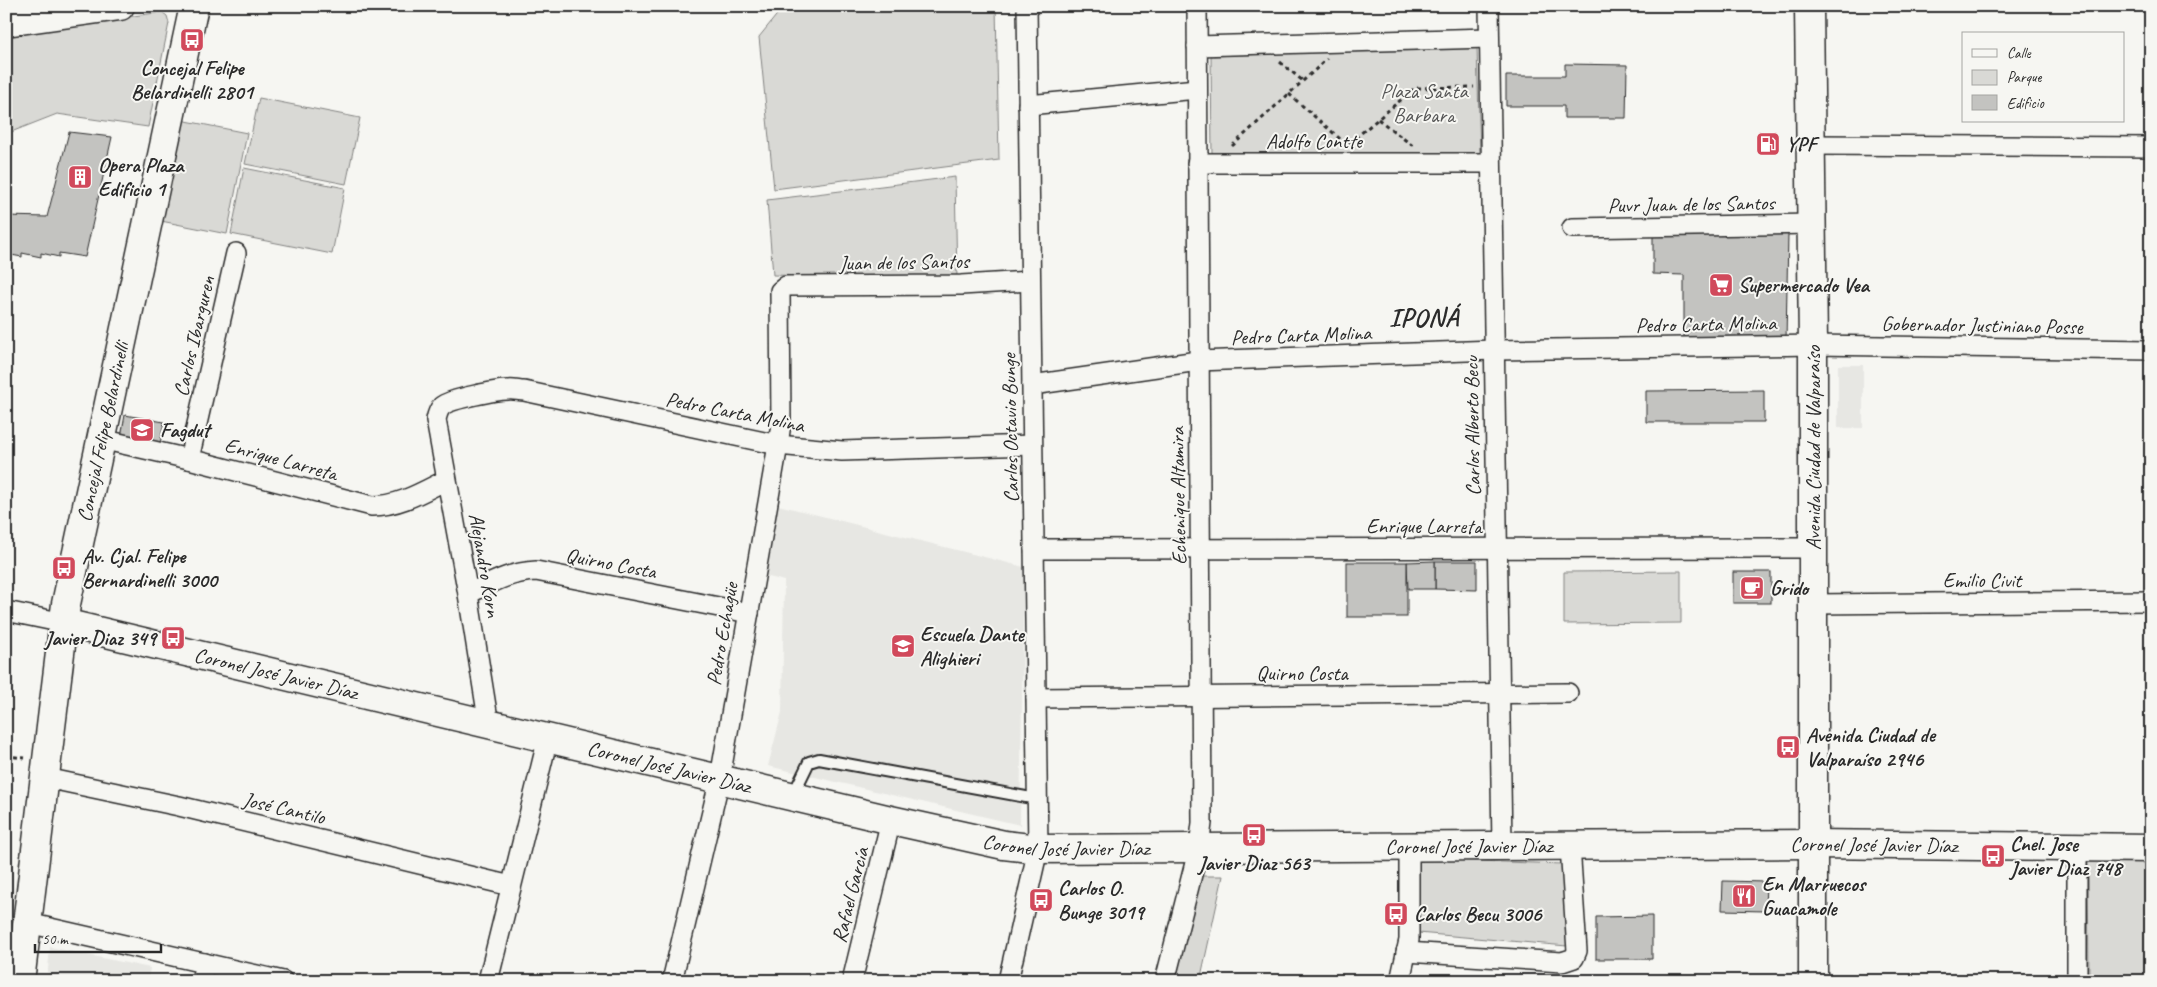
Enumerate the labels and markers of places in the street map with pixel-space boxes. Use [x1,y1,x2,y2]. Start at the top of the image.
bus stop icon: Concejal Felipe Belardinelli 2801 [179,27,205,53]
place label: Concejal Felipe Belardinelli 2801 [131,55,255,105]
fuel station icon: YPF [1755,131,1781,157]
place label: YPF [1786,131,1820,157]
place label: Opera Plaza Edificio 1 [98,152,185,202]
building icon: Opera Plaza Edificio 1 [67,164,93,190]
supermarket icon: Supermercado Vea [1708,272,1734,298]
place label: Supermercado Vea [1738,272,1871,298]
school or university icon: Fagdut [129,417,155,443]
place label: Fagdut [160,417,212,443]
place label: Av. Cjal. Felipe Bernardinelli 3000 [82,543,220,593]
bus stop icon: Av. Cjal. Felipe Bernardinelli 3000 [51,555,77,581]
cafe icon: Grido [1739,575,1765,601]
place label: Grido [1770,575,1811,601]
place label: Escuela Dante Alighieri [920,621,1026,671]
place label: Javier Diaz 349 [43,625,159,651]
bus stop icon: Javier Diaz 349 [160,625,186,651]
school or university icon: Escuela Dante Alighieri [890,633,916,659]
place label: Avenida Ciudad de Valparaíso 2946 [1806,722,1937,772]
bus stop icon: Avenida Ciudad de Valparaíso 2946 [1775,734,1801,760]
bus stop icon: Javier Diaz 563 [1241,822,1267,848]
place label: Cnel. Jose Javier Diaz 748 [2008,831,2124,881]
bus stop icon: Cnel. Jose Javier Diaz 748 [1980,843,2006,869]
place label: Javier Diaz 563 [1196,850,1312,876]
place label: En Marruecos Guacamole [1762,871,1868,921]
place label: Carlos O. Bunge 3019 [1058,875,1146,925]
restaurant icon: En Marruecos Guacamole [1731,883,1757,909]
bus stop icon: Carlos O. Bunge 3019 [1028,887,1054,913]
bus stop icon: Carlos Becu 3006 [1383,901,1409,927]
place label: Carlos Becu 3006 [1414,901,1544,927]

